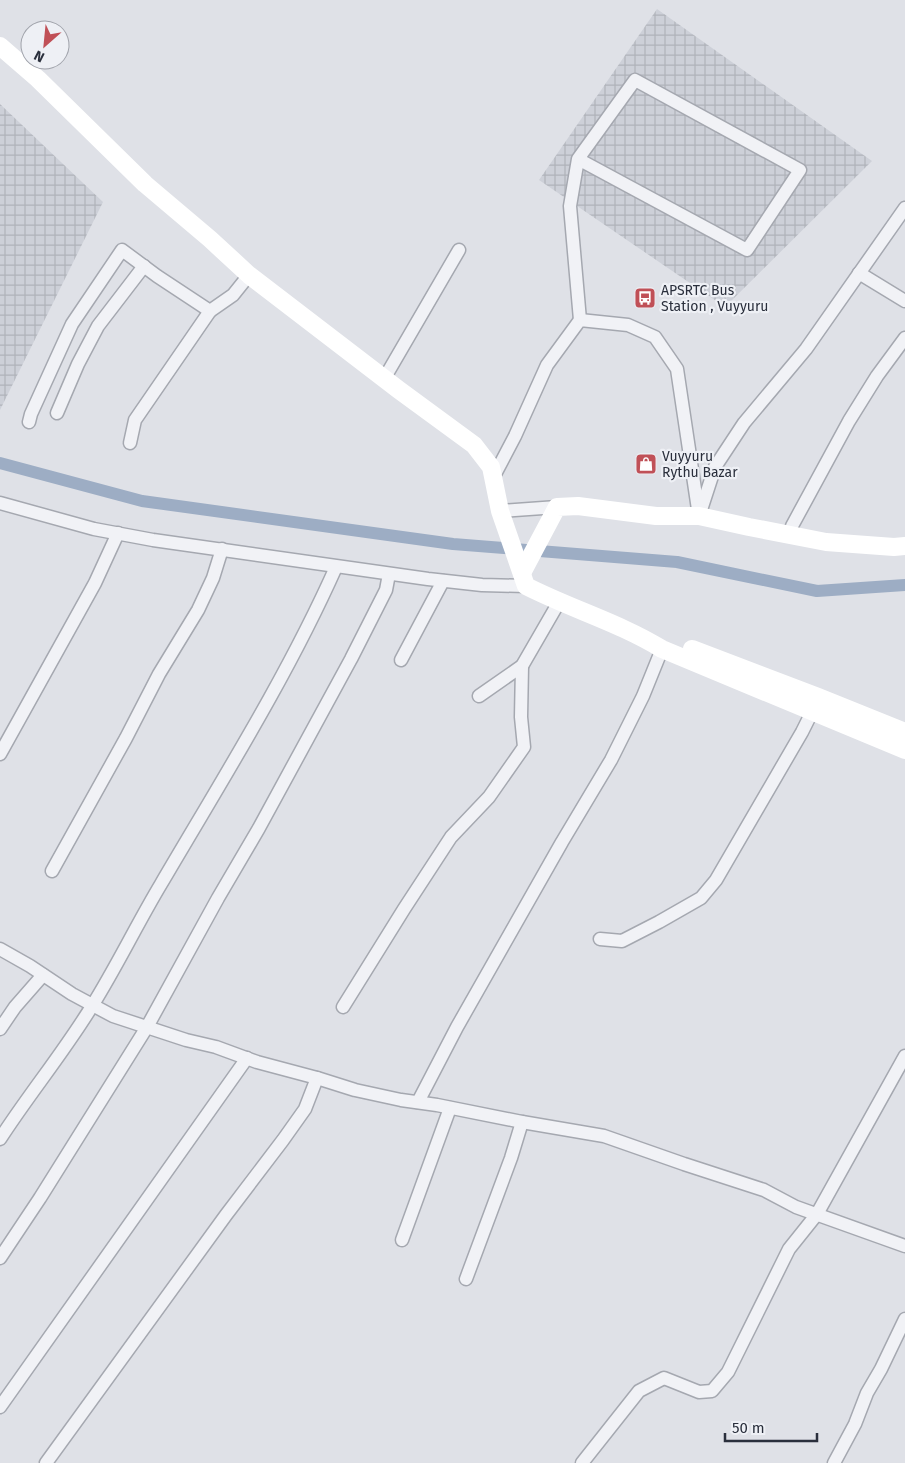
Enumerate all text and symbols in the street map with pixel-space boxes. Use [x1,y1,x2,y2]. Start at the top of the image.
north arrow [20,20,70,70]
text: N [31,46,47,66]
place label: APSRTC Bus Station , Vuyyuru [661,282,769,315]
bus stop icon: APSRTC Bus Station , Vuyyuru [633,286,657,310]
place label: Vuyyuru Rythu Bazar [662,448,738,481]
shop icon: Vuyyuru Rythu Bazar [634,452,658,476]
scale bar [725,1410,818,1442]
text: 50 m [732,1419,765,1437]

